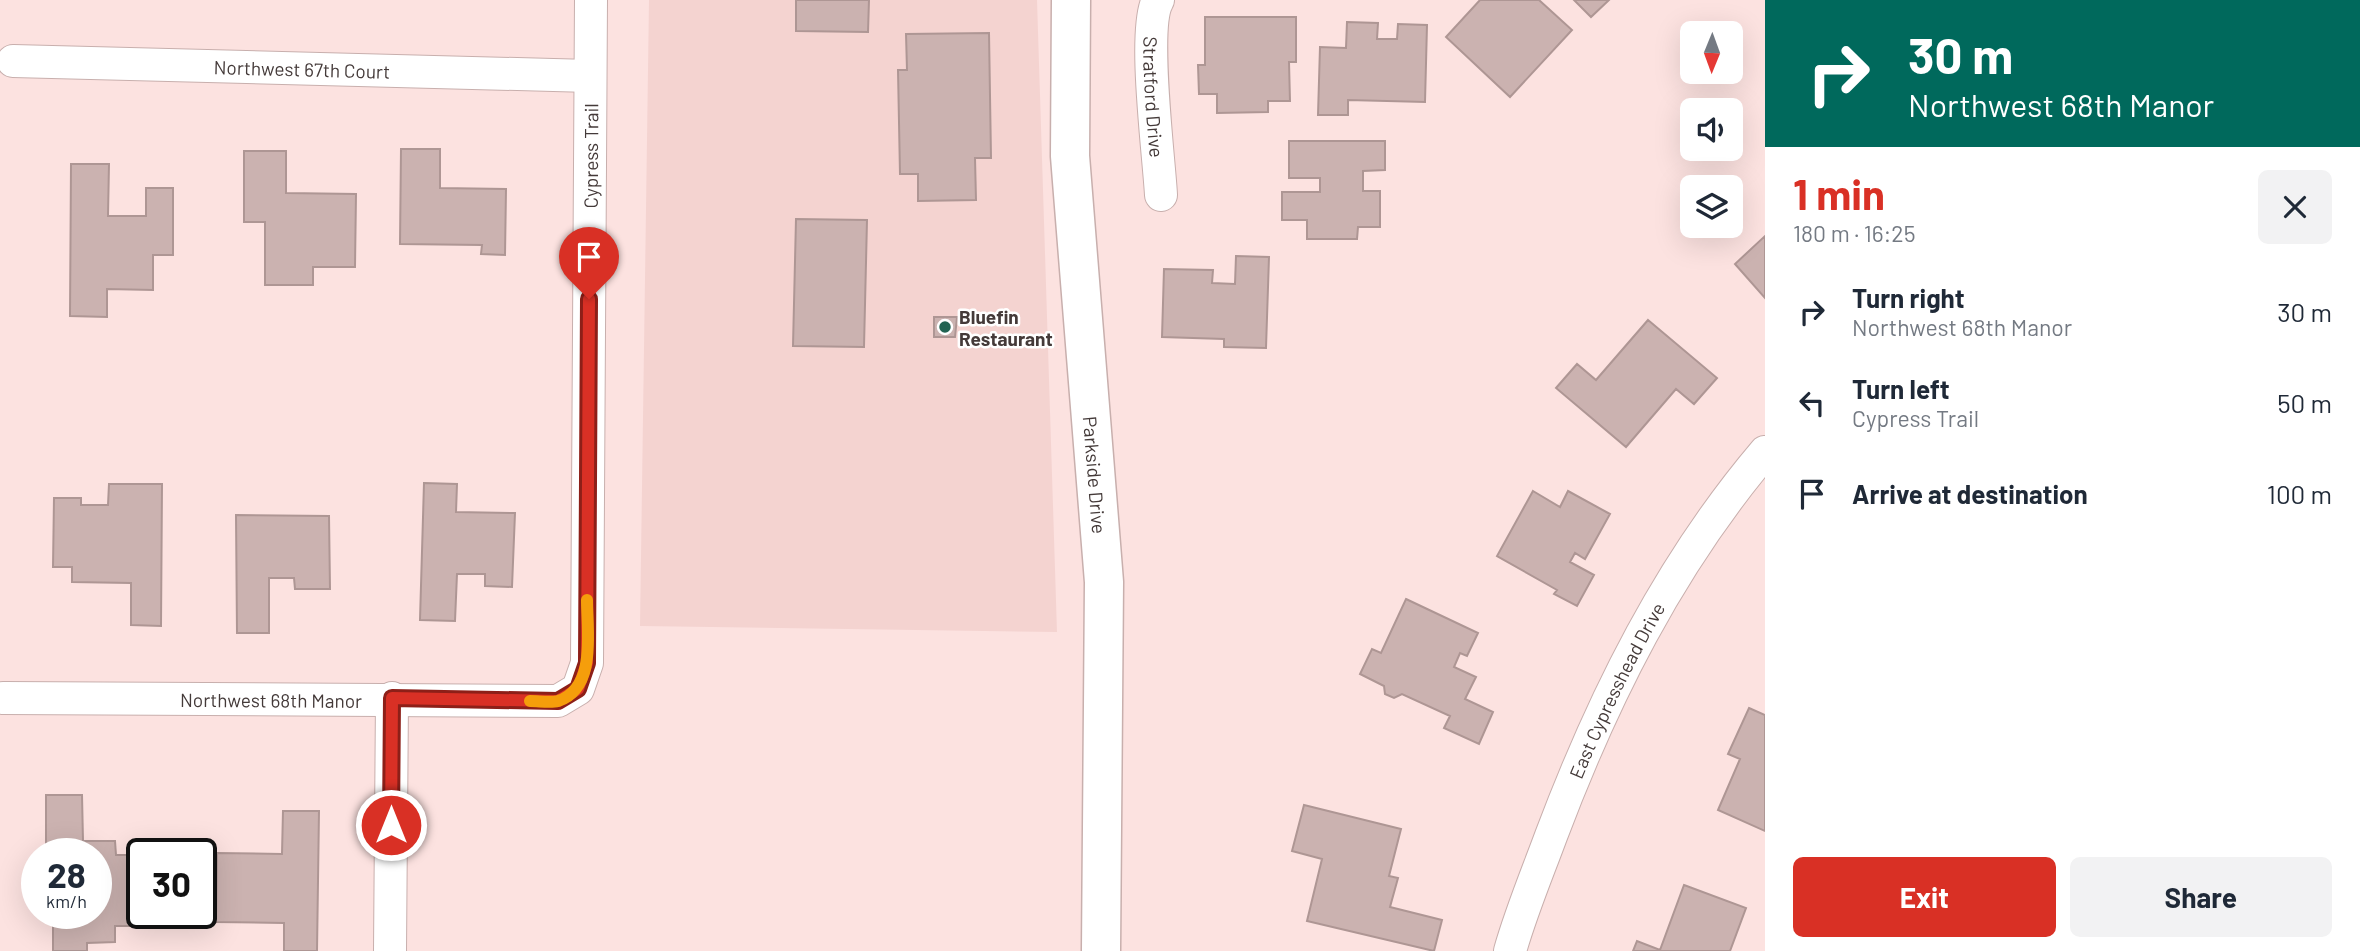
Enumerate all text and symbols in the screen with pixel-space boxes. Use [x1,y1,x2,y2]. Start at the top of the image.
north arrow [1680,21,1743,84]
map controls [1680,21,1743,238]
text: 30 m [1908,25,2013,84]
icon: right [1793,28,1884,119]
street label: Stratford Drive [1140,36,1169,159]
street label: Northwest 67th Court [213,55,390,82]
text: Northwest 68th Manor [1908,85,2214,123]
button: sound [1680,98,1743,161]
street label: Cypress Trail [578,103,602,208]
text: 1 min [1793,168,1885,218]
button: close [2258,170,2332,244]
button: layers [1680,175,1743,238]
text: 180 m · 16:25 [1793,219,1916,247]
pin [559,227,619,299]
icon: arrive [570,238,608,276]
text: Turn right [1852,282,1965,313]
icon: right [1793,293,1831,331]
text: 30 m [2277,296,2332,327]
place label: Bluefin Restaurant [959,305,1053,350]
text: Northwest 68th Manor [1852,313,2072,341]
marker: Bluefin Restaurant [937,319,953,335]
text: Turn left [1852,373,1950,404]
icon: left [1793,384,1831,422]
text: 50 m [2277,387,2332,418]
text: Cypress Trail [1852,404,1979,432]
street label: Parkside Drive [1079,415,1112,535]
icon: arrive [1793,475,1831,513]
text: Arrive at destination [1852,478,2088,509]
text: 100 m [2267,478,2332,509]
street label: East Cypresshead Drive [1564,598,1669,782]
street label: Northwest 68th Manor [180,687,362,711]
position arrow [354,788,428,862]
speed limit sign: 30 [126,838,217,929]
text: 28 [47,853,86,895]
button: Exit [1793,857,2056,937]
button: Share [2070,857,2332,937]
text: km/h [46,890,87,912]

